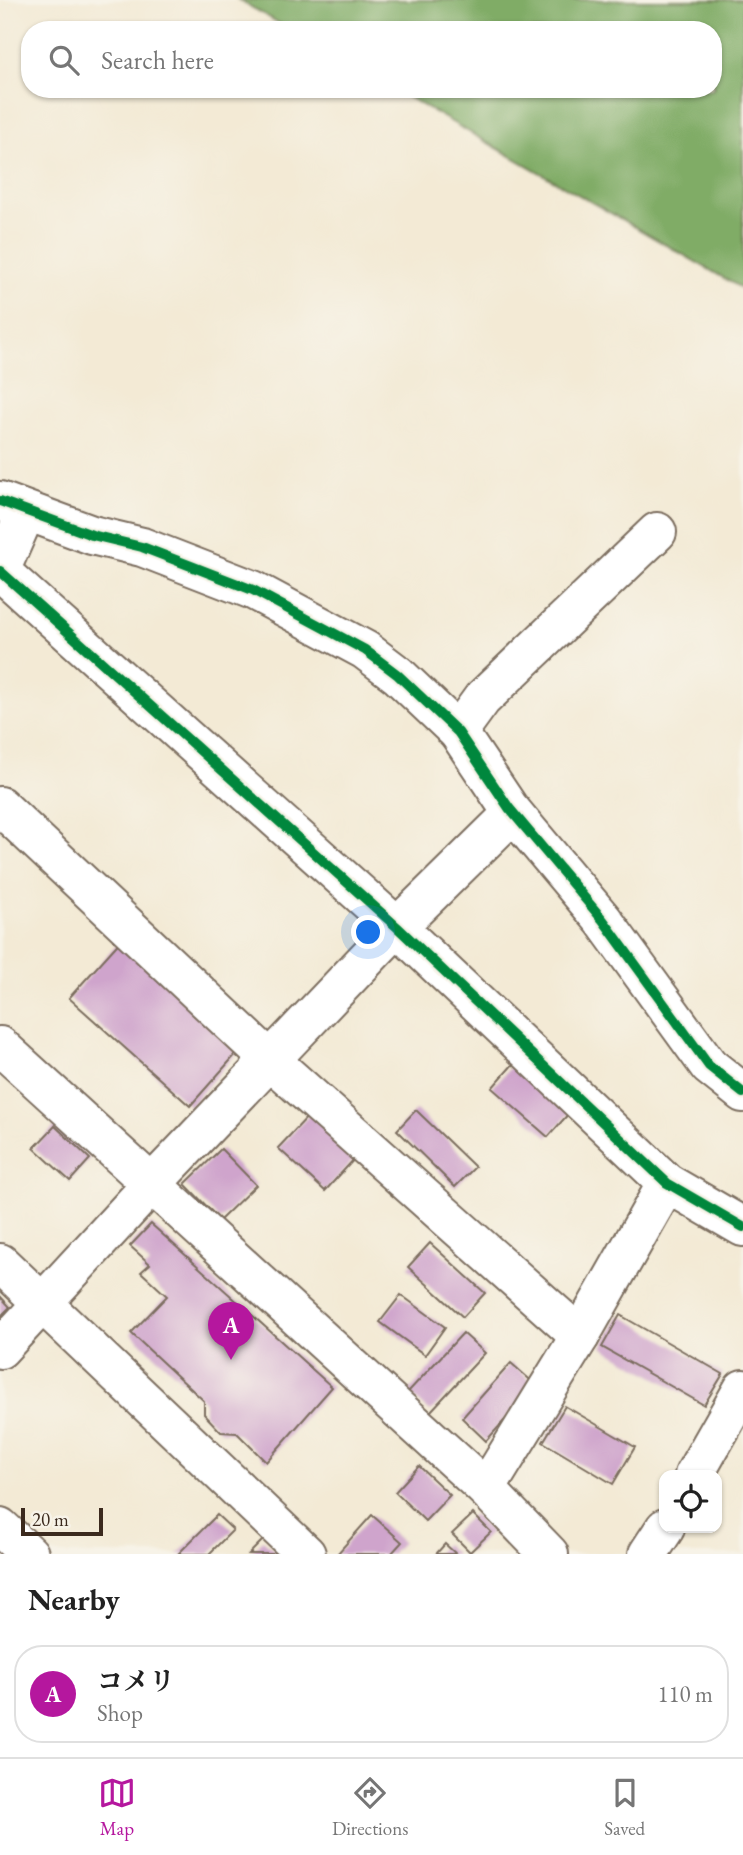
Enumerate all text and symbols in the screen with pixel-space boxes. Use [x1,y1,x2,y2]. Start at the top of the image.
search box [21,21,722,98]
icon: search [45,41,83,79]
text: Search here [101,43,214,77]
your location [351,915,385,949]
pin: A [208,1302,254,1360]
map controls [659,1470,722,1533]
button: locate [659,1470,722,1533]
scale bar [21,1505,103,1537]
text: 20 m [32,1507,69,1532]
text: Nearby [28,1580,120,1619]
text: コメリ [97,1664,175,1698]
text: A [45,1679,61,1709]
text: 110 m [657,1679,713,1709]
text: Shop [97,1698,143,1728]
tab: Map [98,1774,136,1841]
tab: Directions [332,1774,408,1841]
tab: Saved [604,1774,645,1841]

